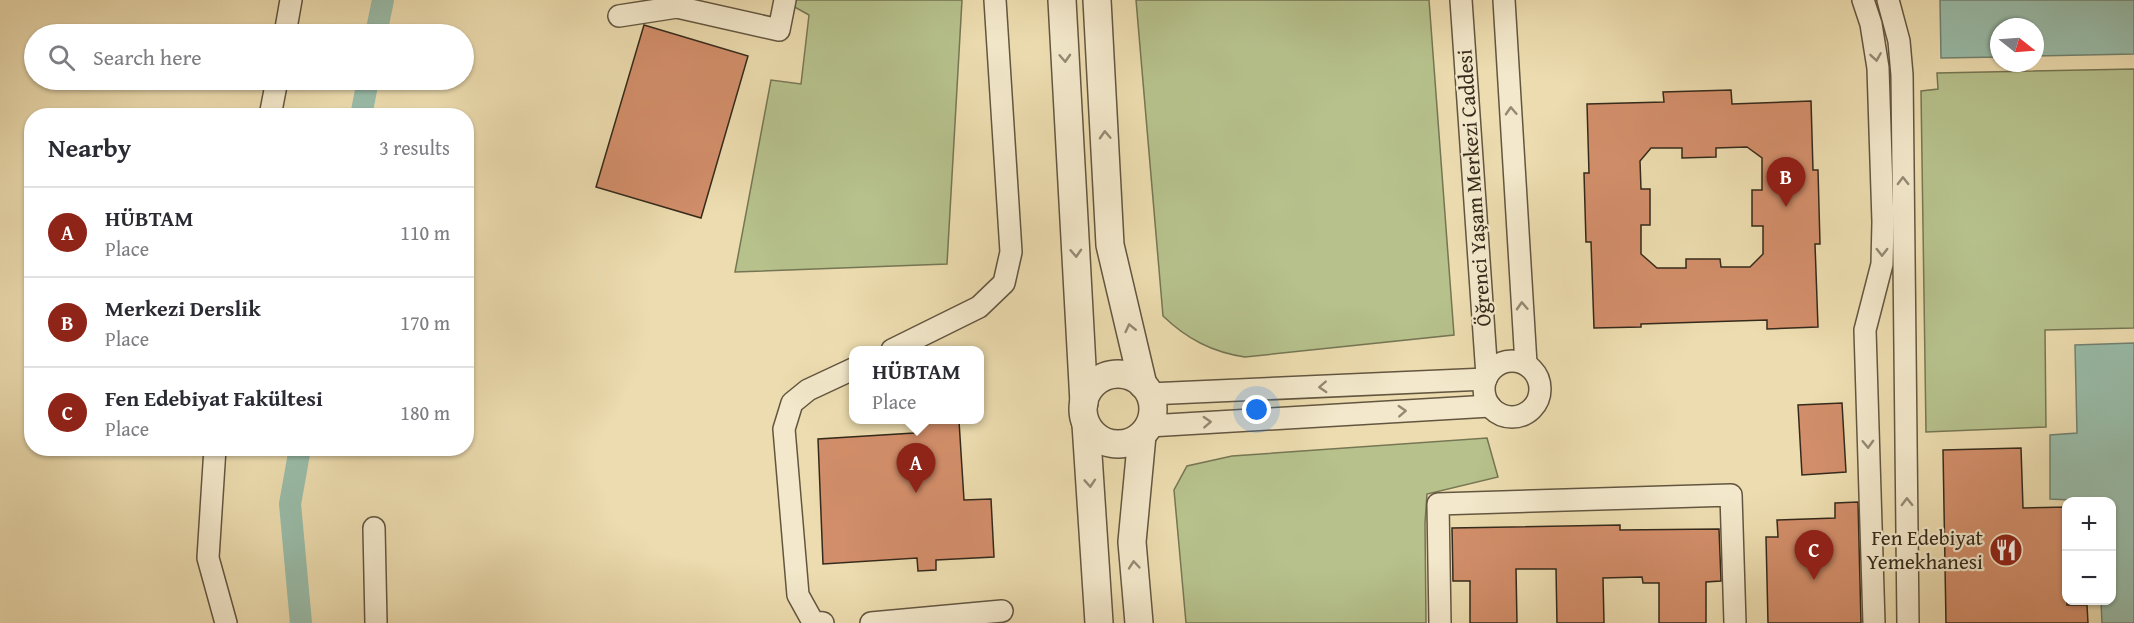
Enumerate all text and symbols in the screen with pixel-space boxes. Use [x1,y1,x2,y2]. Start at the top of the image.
north arrow [1990,18,2044,72]
search box [24,24,474,90]
icon: search [45,41,78,74]
text: Search here [93,41,202,73]
street label: Öğrenci Yaşam Merkezi Caddesi [1448,48,1499,328]
one-way arrow [1870,52,1882,61]
one-way arrow [1059,54,1072,63]
one-way arrow [1505,107,1518,116]
text: Nearby [48,128,131,167]
one-way arrow [1099,131,1112,140]
text: 3 results [379,133,450,162]
pin: B [1766,158,1806,207]
one-way arrow [1897,176,1909,185]
text: HÜBTAM [105,202,193,234]
text: A [61,218,74,247]
text: 110 m [400,218,450,247]
text: Place [105,234,149,263]
one-way arrow [1876,247,1889,256]
one-way arrow [1069,249,1082,258]
text: Merkezi Derslik [105,292,261,324]
one-way arrow [1516,301,1529,310]
text: B [61,308,74,337]
text: 170 m [400,308,450,337]
one-way arrow [1124,323,1137,333]
text: Place [105,324,149,353]
popup [849,346,984,424]
text: HÜBTAM [872,355,961,387]
one-way arrow [1318,380,1327,393]
text: Fen Edebiyat Fakültesi [105,382,323,414]
text: Place [872,387,916,416]
your location [1242,395,1271,424]
text: C [62,398,73,427]
text: 180 m [400,398,450,427]
one-way arrow [1397,405,1406,418]
text: Place [105,414,149,443]
one-way arrow [1203,416,1212,429]
one-way arrow [1862,440,1875,449]
pin: A [896,444,936,493]
one-way arrow [1083,478,1096,487]
one-way arrow [1901,497,1913,506]
map controls [2062,497,2116,605]
button: + [2062,497,2116,551]
place label: Fen Edebiyat Yemekhanesi [1867,522,1984,577]
pin: C [1794,530,1834,580]
restaurant icon: Fen Edebiyat Yemekhanesi [1988,532,2024,568]
button: − [2062,551,2116,605]
one-way arrow [1128,560,1141,569]

